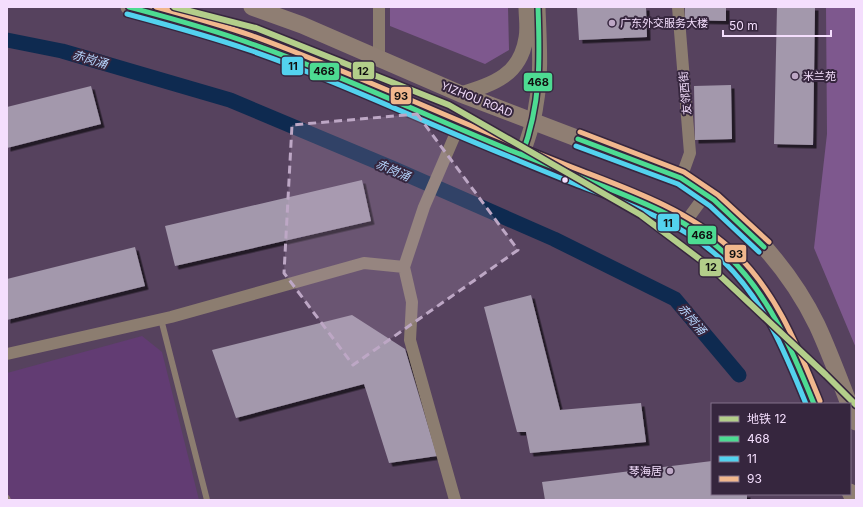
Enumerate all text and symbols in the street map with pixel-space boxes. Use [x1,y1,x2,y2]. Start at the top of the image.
scale bar [723,12,831,38]
place label: 广东外交服务大楼 [620,16,708,30]
marker: 广东外交服务大楼 [607,18,617,28]
text: 50 m [729,18,758,33]
water label: 赤岗涌 [71,47,111,72]
line badge: 11 [281,56,304,76]
text: 11 [288,59,298,73]
line badge: 12 [352,61,375,80]
line badge: 468 [309,62,340,81]
text: 468 [313,64,335,78]
text: 12 [357,64,369,78]
place label: 米兰苑 [803,69,836,83]
street label: 友邻西街 [676,70,694,116]
marker: 米兰苑 [790,71,800,81]
line badge: 468 [523,72,553,92]
text: 468 [527,75,549,89]
street label: YIZHOU ROAD [439,78,515,120]
line badge: 93 [390,86,412,105]
text: 93 [394,89,408,103]
water label: 赤岗涌 [373,156,414,185]
unlabelled marker [560,175,570,185]
line badge: 11 [657,213,680,232]
text: 11 [663,216,673,230]
line badge: 468 [687,225,717,245]
text: 468 [691,228,713,242]
line badge: 93 [724,244,747,263]
text: 93 [729,247,743,261]
line badge: 12 [699,258,722,277]
text: 12 [705,260,717,274]
water label: 赤岗涌 [675,300,711,339]
legend [711,403,851,495]
text: 地铁 12 [747,411,787,426]
text: 468 [747,431,770,446]
text: 11 [747,451,757,466]
place label: 琴海居 [629,464,662,478]
marker: 琴海居 [665,466,675,476]
text: 93 [747,471,762,486]

